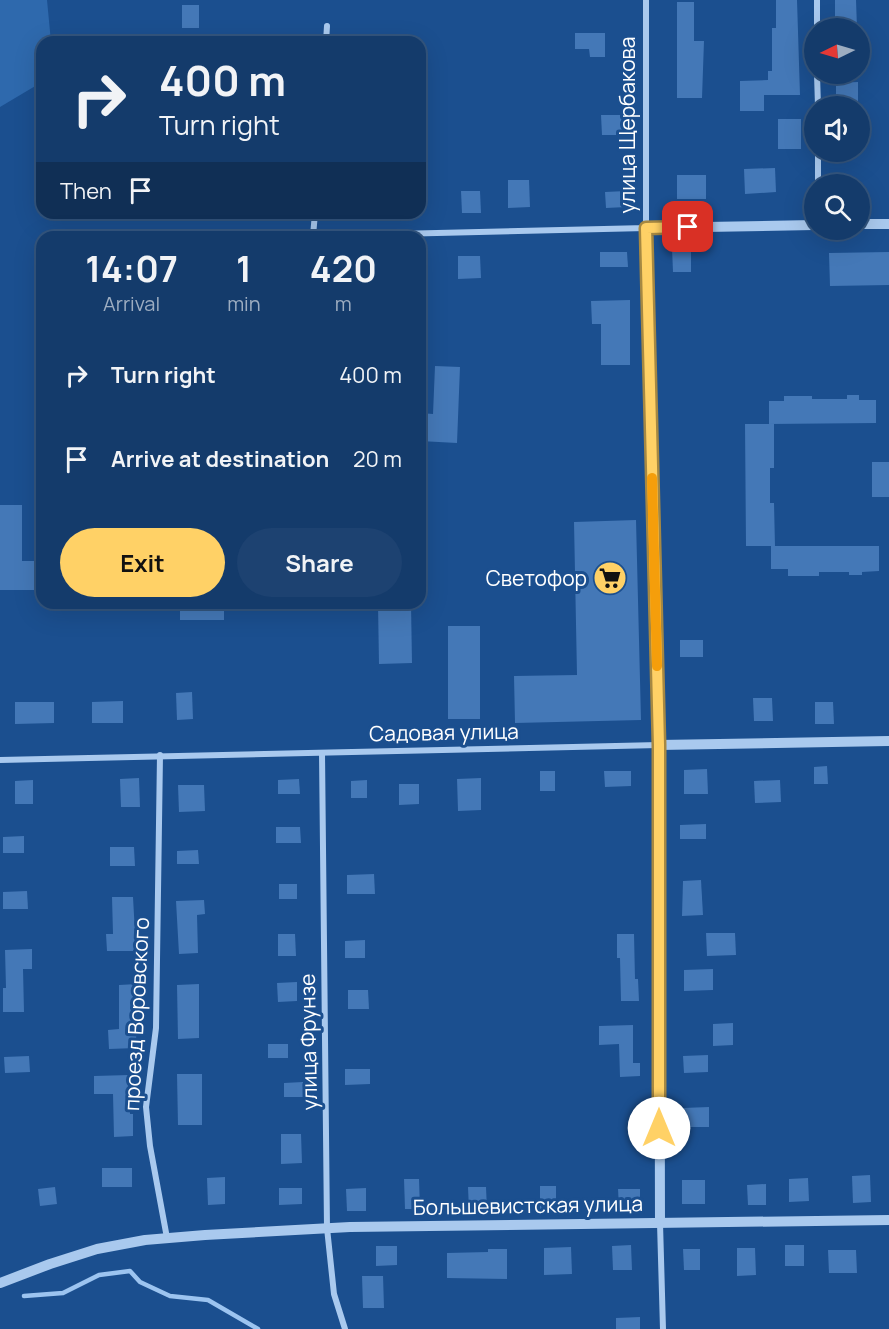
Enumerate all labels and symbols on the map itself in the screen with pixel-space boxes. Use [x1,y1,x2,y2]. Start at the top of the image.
north arrow [804,18,870,84]
street label: улица Щербакова [613,36,641,214]
pin [662,201,713,252]
supermarket icon: Светофор [592,560,628,596]
place label: Светофор [486,564,587,592]
street label: Садовая улица [369,717,519,747]
street label: проезд Воровского [117,917,155,1111]
street label: улица Фрунзе [293,973,323,1111]
position arrow [627,1096,691,1160]
street label: Большевистская улица [413,1189,643,1221]

